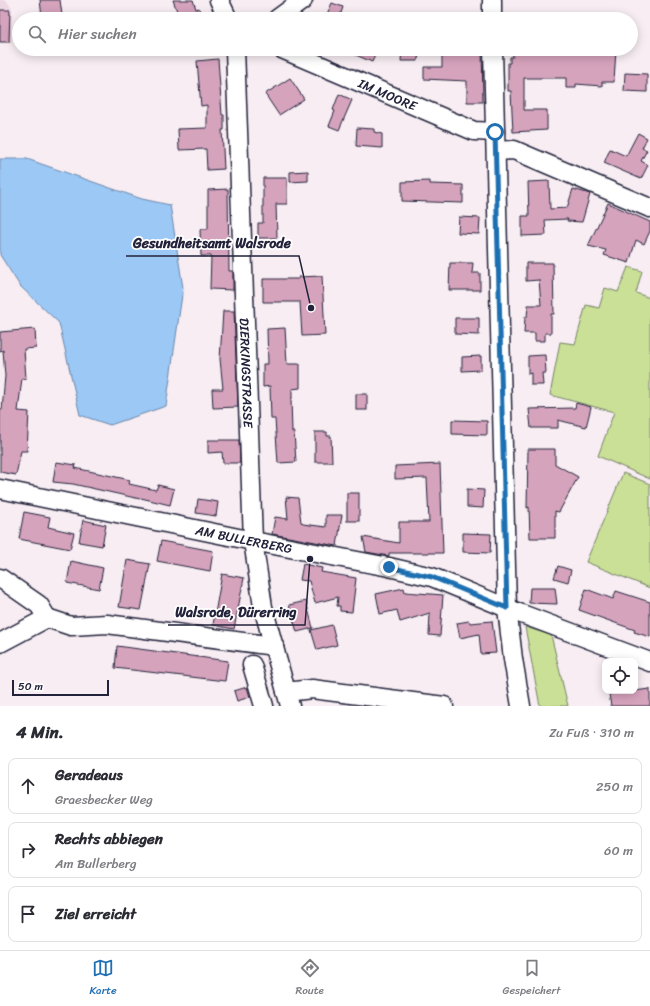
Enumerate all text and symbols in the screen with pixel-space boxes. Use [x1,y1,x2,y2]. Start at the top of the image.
search box [12,12,638,56]
text: Hier suchen [58,21,137,47]
icon: search [26,23,48,45]
street label: IM MOORE [354,71,422,117]
route start [486,123,504,141]
callout: Gesundheitsamt Walsrode [126,230,299,256]
text: Gesundheitsamt Walsrode [132,231,292,256]
street label: DIERKINGSTRASSE [233,317,260,429]
street label: AM BULLERBERG [193,518,294,560]
route end [380,558,398,576]
callout: Walsrode, Dürerring [168,599,305,625]
text: Walsrode, Dürerring [175,600,297,625]
map controls [602,658,638,694]
button: locate [602,658,638,694]
text: 50 m [18,677,43,696]
scale bar [12,678,109,697]
text: 4 Min. [16,717,64,747]
text: Zu Fuß · 310 m [549,721,634,744]
text: Geradeaus [55,762,123,788]
icon: ahead [17,775,39,797]
text: 250 m [596,775,633,798]
text: Graesbecker Weg [55,788,153,811]
text: Rechts abbiegen [55,826,163,852]
icon: right [17,839,39,861]
text: 60 m [604,839,633,862]
text: Am Bullerberg [55,852,137,875]
text: Ziel erreicht [55,901,136,927]
icon: arrive [17,903,39,925]
tab: Karte [89,957,117,1000]
tab: Route [295,957,324,1000]
tab: Gespeichert [503,957,561,1000]

